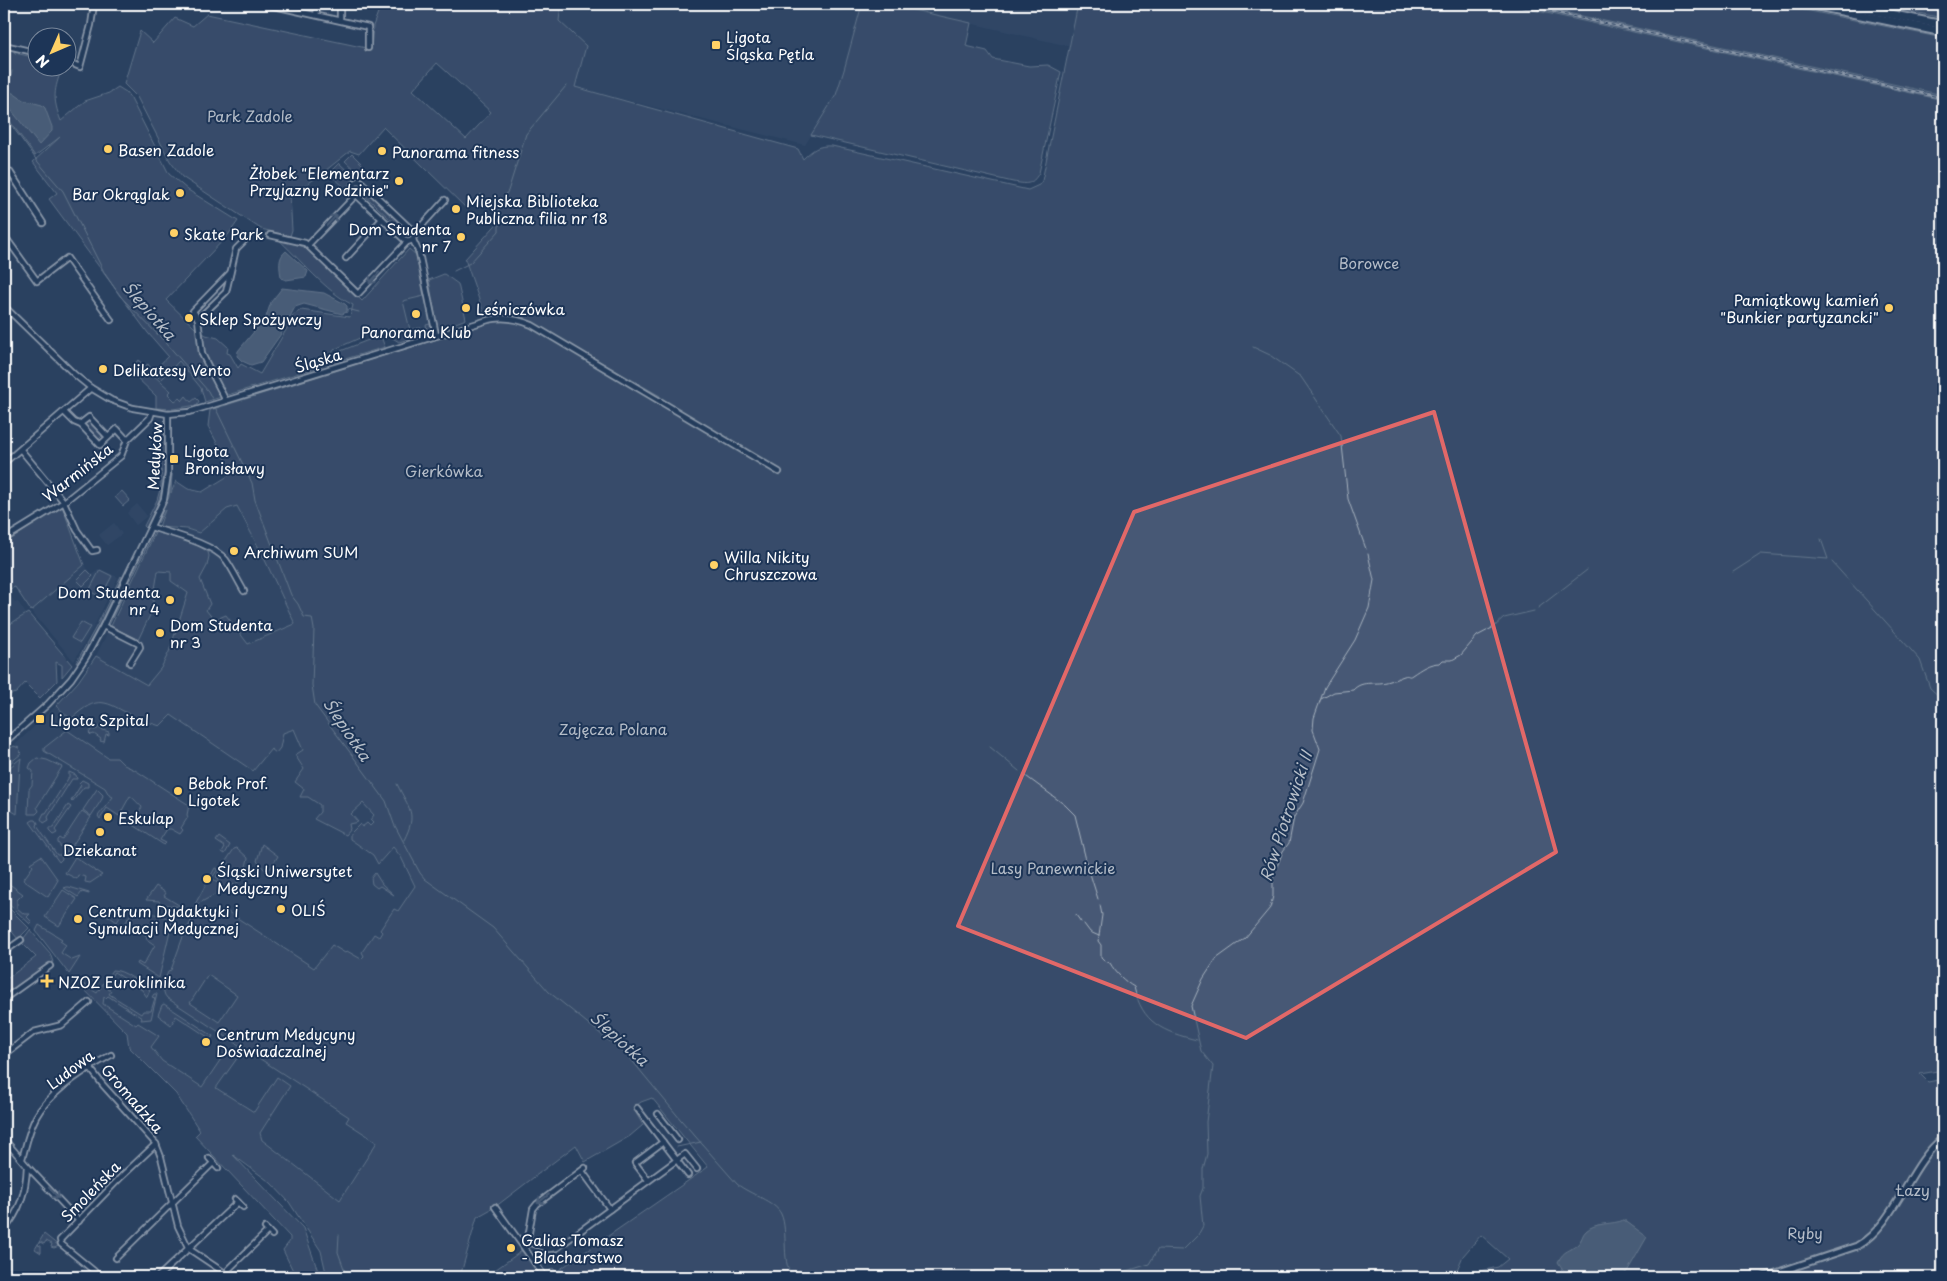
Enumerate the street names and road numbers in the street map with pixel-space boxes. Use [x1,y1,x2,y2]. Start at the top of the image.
street label: Śląska [292,342,345,378]
street label: Medyków [141,421,167,491]
street label: Warmińska [37,437,118,507]
street label: Ludowa [41,1043,99,1095]
street label: Gromadzka [96,1058,170,1138]
street label: Smoleńska [55,1155,126,1227]

